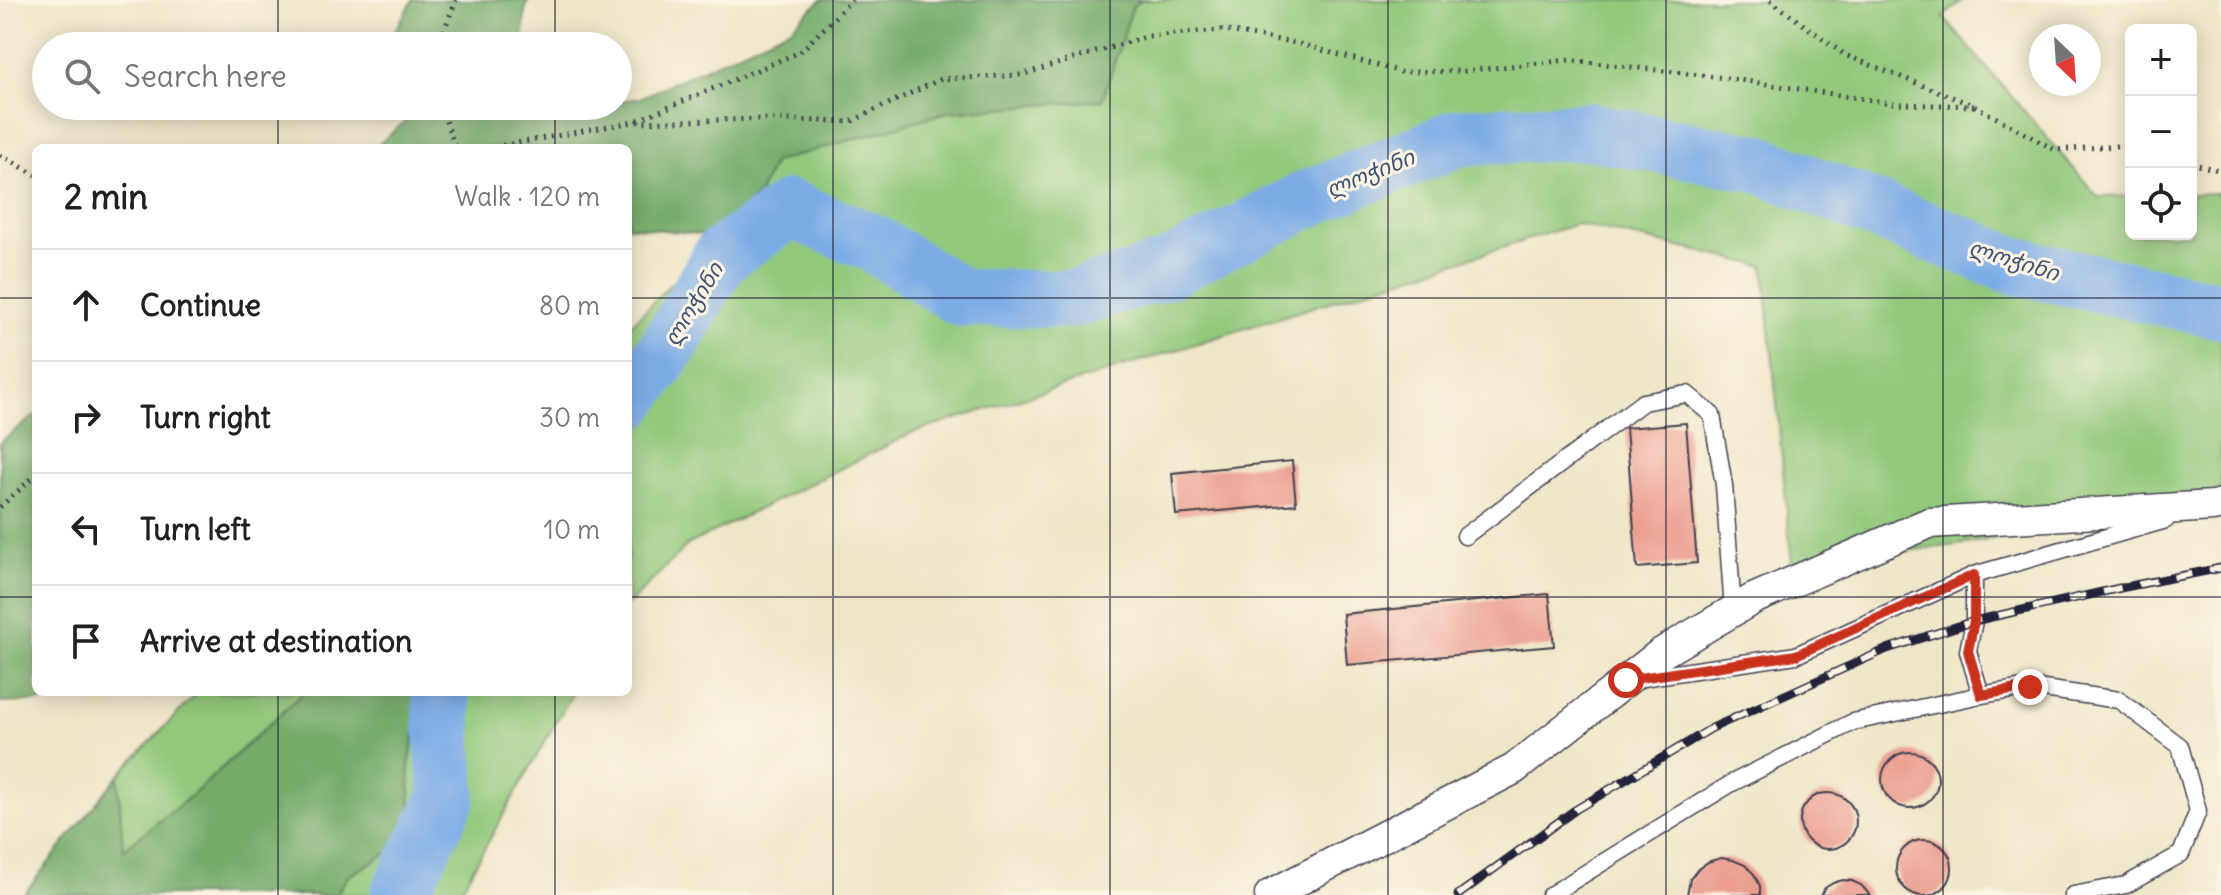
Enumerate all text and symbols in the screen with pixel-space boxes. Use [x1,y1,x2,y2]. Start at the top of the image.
north arrow [2029,24,2101,96]
map controls [2125,24,2197,240]
button: + [2125,24,2197,96]
search box [32,32,632,120]
icon: search [60,54,104,98]
text: Search here [124,57,287,95]
button: − [2125,96,2197,168]
water label: ლოჭინი [1322,142,1419,203]
button: locate [2125,168,2197,240]
text: 2 min [64,175,148,218]
text: Walk · 120 m [454,180,600,213]
water label: ლოჭინი [1966,233,2064,287]
water label: ლოჭინი [657,256,730,351]
icon: ahead [64,283,108,327]
text: Continue [140,286,261,324]
text: 80 m [539,289,600,322]
icon: right [64,395,108,439]
text: Turn right [140,398,271,436]
text: 30 m [539,401,600,434]
icon: left [64,507,108,551]
text: Turn left [140,510,251,548]
text: 10 m [544,513,600,546]
icon: arrive [64,619,108,663]
text: Arrive at destination [140,622,412,660]
route start [1608,662,1644,698]
route end [2012,669,2048,705]

